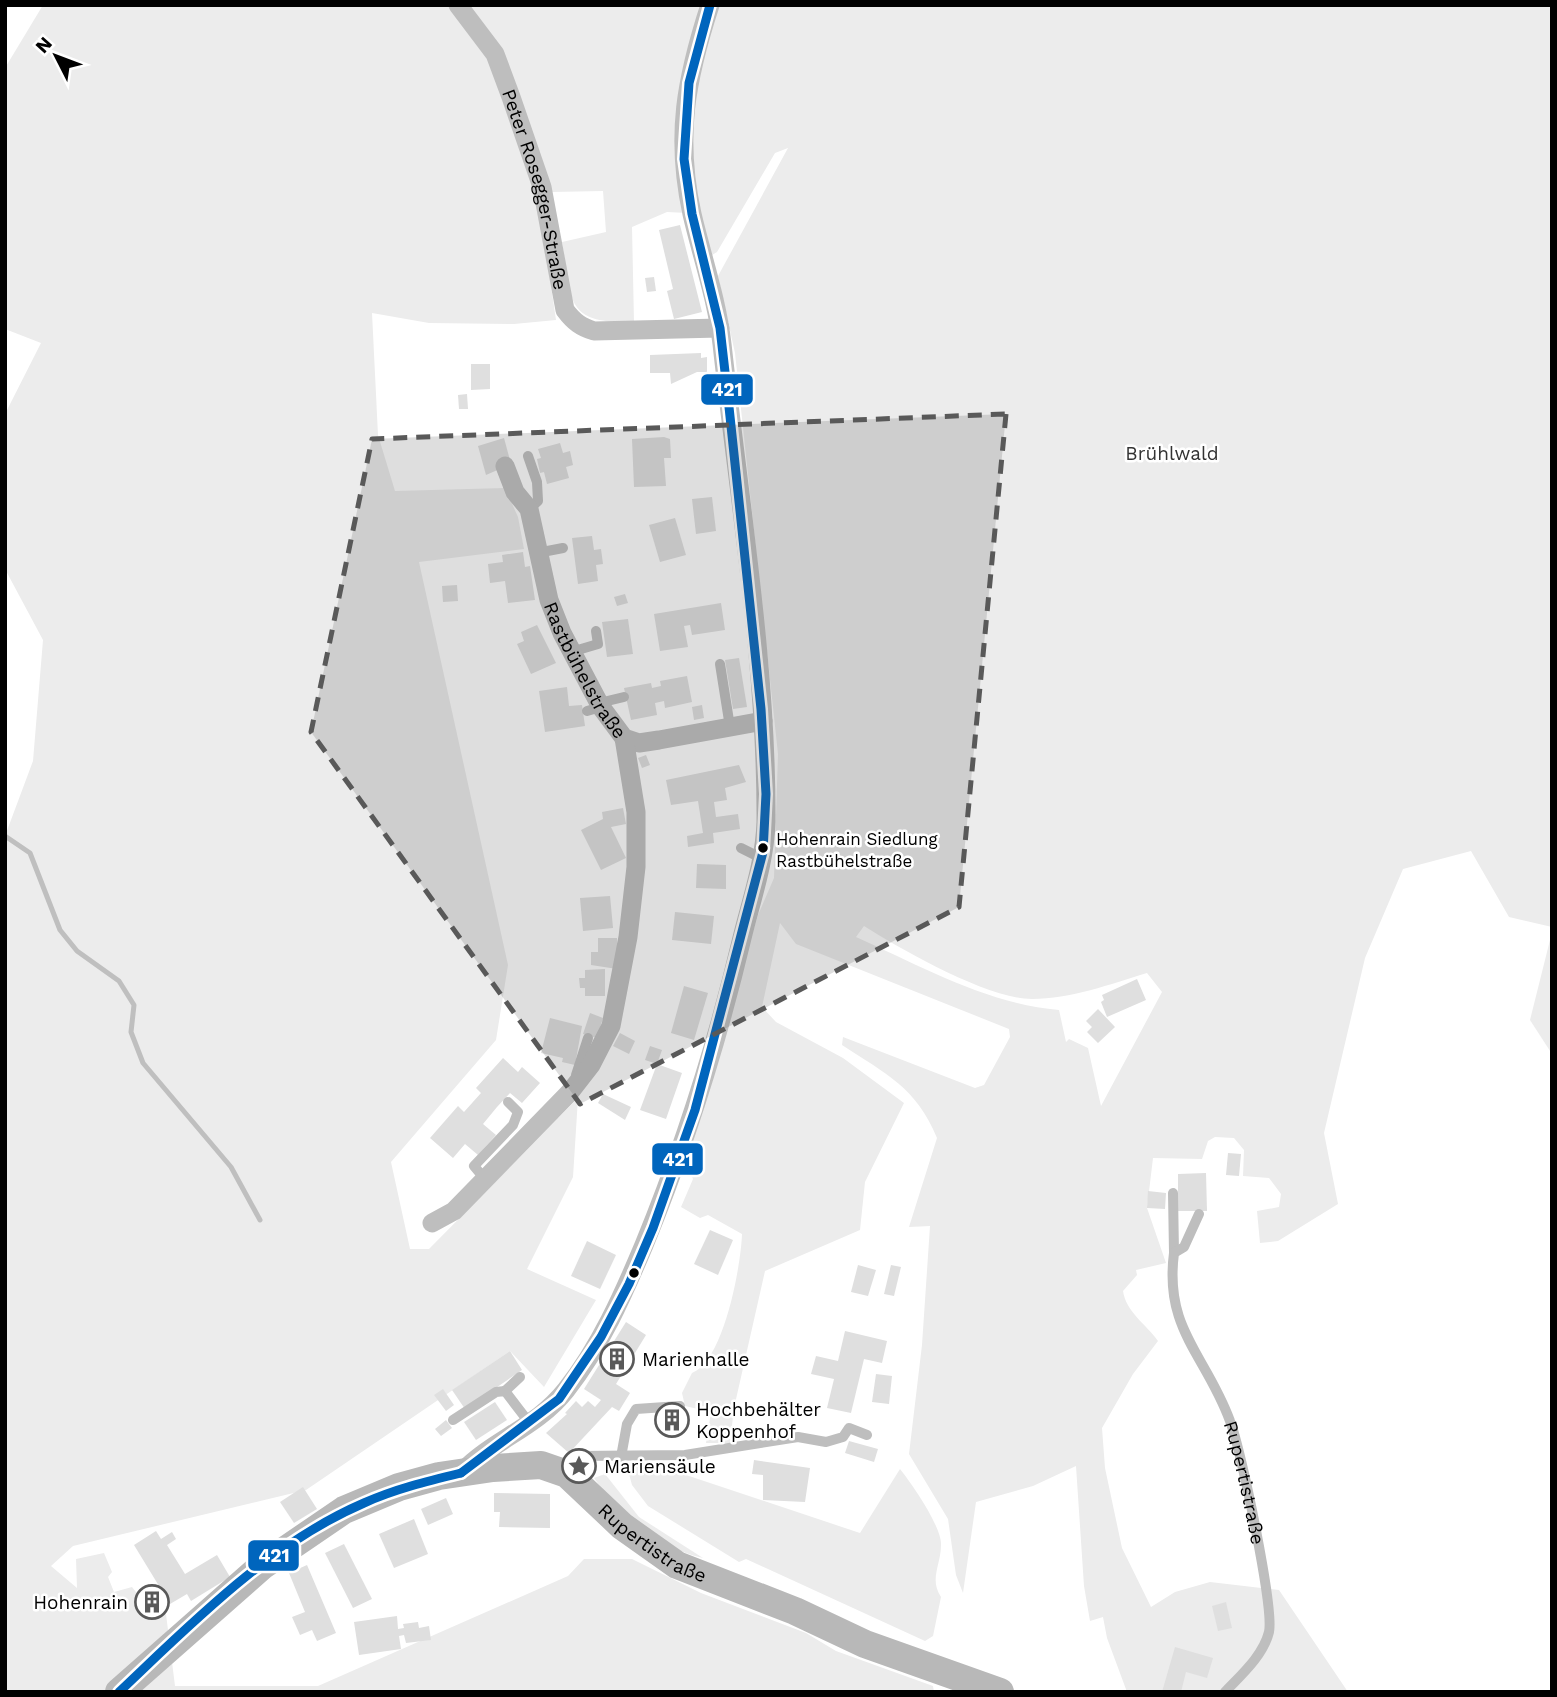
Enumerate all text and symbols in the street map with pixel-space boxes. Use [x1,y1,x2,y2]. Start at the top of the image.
north arrow [21,21,91,91]
text: N [30,32,57,58]
street label: Peter Rosegger-Straße [497,86,572,292]
line badge: 421 [700,373,754,406]
text: 421 [711,378,743,401]
park label: Brühlwald [1125,442,1219,465]
street label: Rastbühelstraße [539,598,631,743]
place label: Hohenrain Siedlung Rastbühelstraße [776,829,939,871]
marker: Hohenrain Siedlung Rastbühelstraße [756,841,770,855]
line badge: 421 [651,1142,704,1176]
text: 421 [662,1148,694,1171]
unlabelled marker [627,1266,641,1280]
building icon: Marienhalle [598,1340,636,1378]
place label: Marienhalle [642,1348,750,1371]
place label: Hochbehälter Koppenhof [696,1398,821,1443]
building icon: Hochbehälter Koppenhof [653,1401,691,1439]
street label: Rupertistraße [1219,1418,1269,1547]
place icon: Mariensäule [560,1447,598,1485]
place label: Mariensäule [604,1455,716,1478]
street label: Rupertistraße [593,1499,710,1587]
line badge: 421 [247,1539,300,1572]
text: 421 [258,1544,290,1567]
building icon: Hohenrain [133,1583,171,1621]
place label: Hohenrain [33,1591,128,1614]

